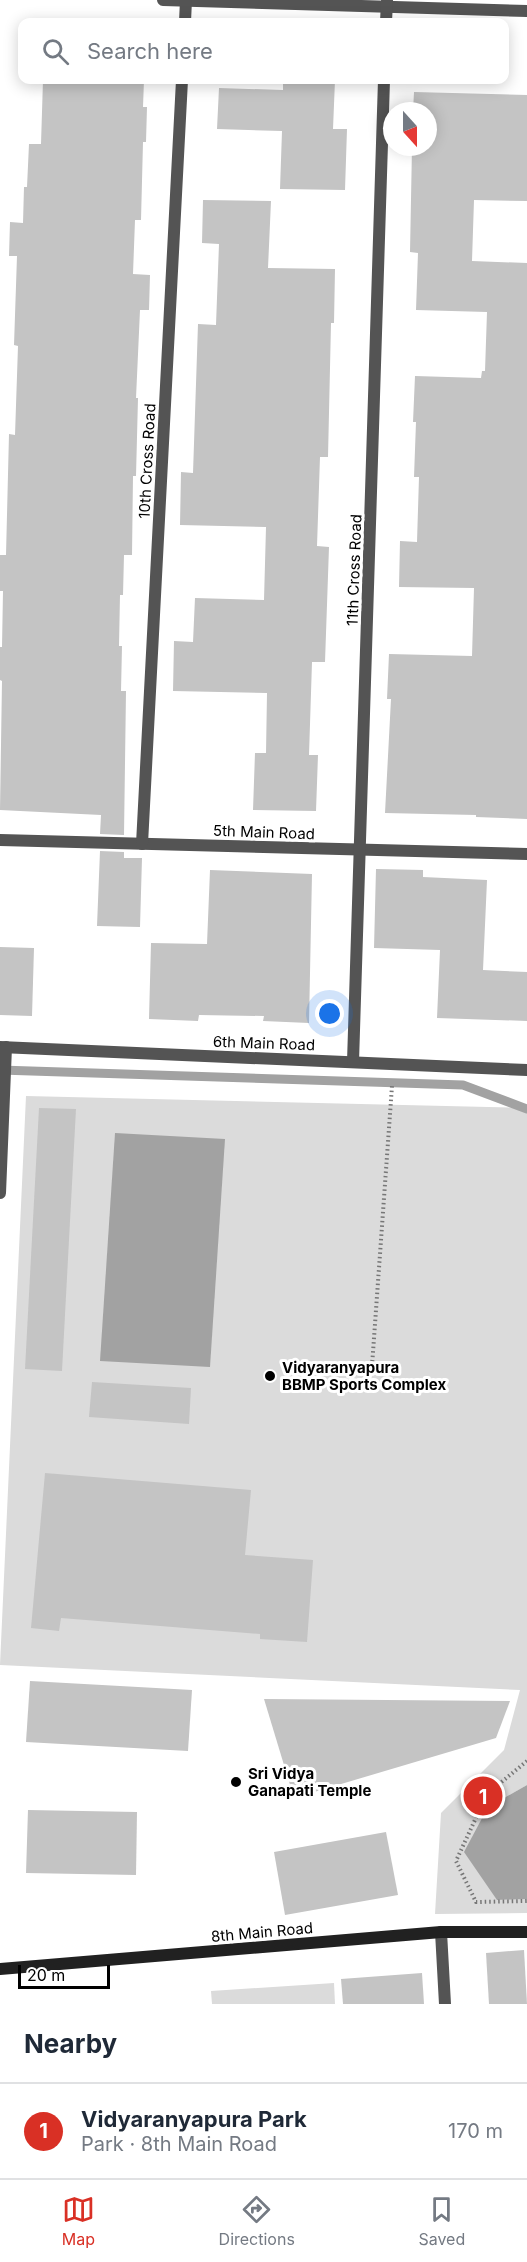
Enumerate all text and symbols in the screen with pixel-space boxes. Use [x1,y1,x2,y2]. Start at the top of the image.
search box [18,18,509,84]
icon: search [39,35,72,68]
text: Search here [87,38,213,64]
north arrow [383,102,437,156]
street label: 10th Cross Road [134,403,160,519]
street label: 11th Cross Road [343,514,365,626]
street label: 5th Main Road [213,821,315,843]
your location [315,999,344,1028]
street label: 6th Main Road [213,1032,315,1054]
place label: Vidyaranyapura BBMP Sports Complex [282,1358,446,1394]
marker: Vidyaranyapura BBMP Sports Complex [263,1369,277,1383]
place label: Sri Vidya Ganapati Temple [248,1764,371,1800]
pin: 1 [464,1774,502,1818]
marker: Sri Vidya Ganapati Temple [229,1775,243,1789]
street label: 8th Main Road [210,1918,314,1946]
scale bar [18,1962,110,1990]
text: 20 m [27,1965,65,1985]
text: Nearby [24,2028,117,2059]
text: Vidyaranyapura Park [81,2106,307,2132]
text: 1 [39,2119,48,2143]
text: 170 m [448,2119,503,2143]
text: Park · 8th Main Road [81,2132,277,2156]
tab: Map [62,2193,95,2249]
tab: Directions [219,2193,295,2249]
tab: Saved [418,2193,465,2249]

